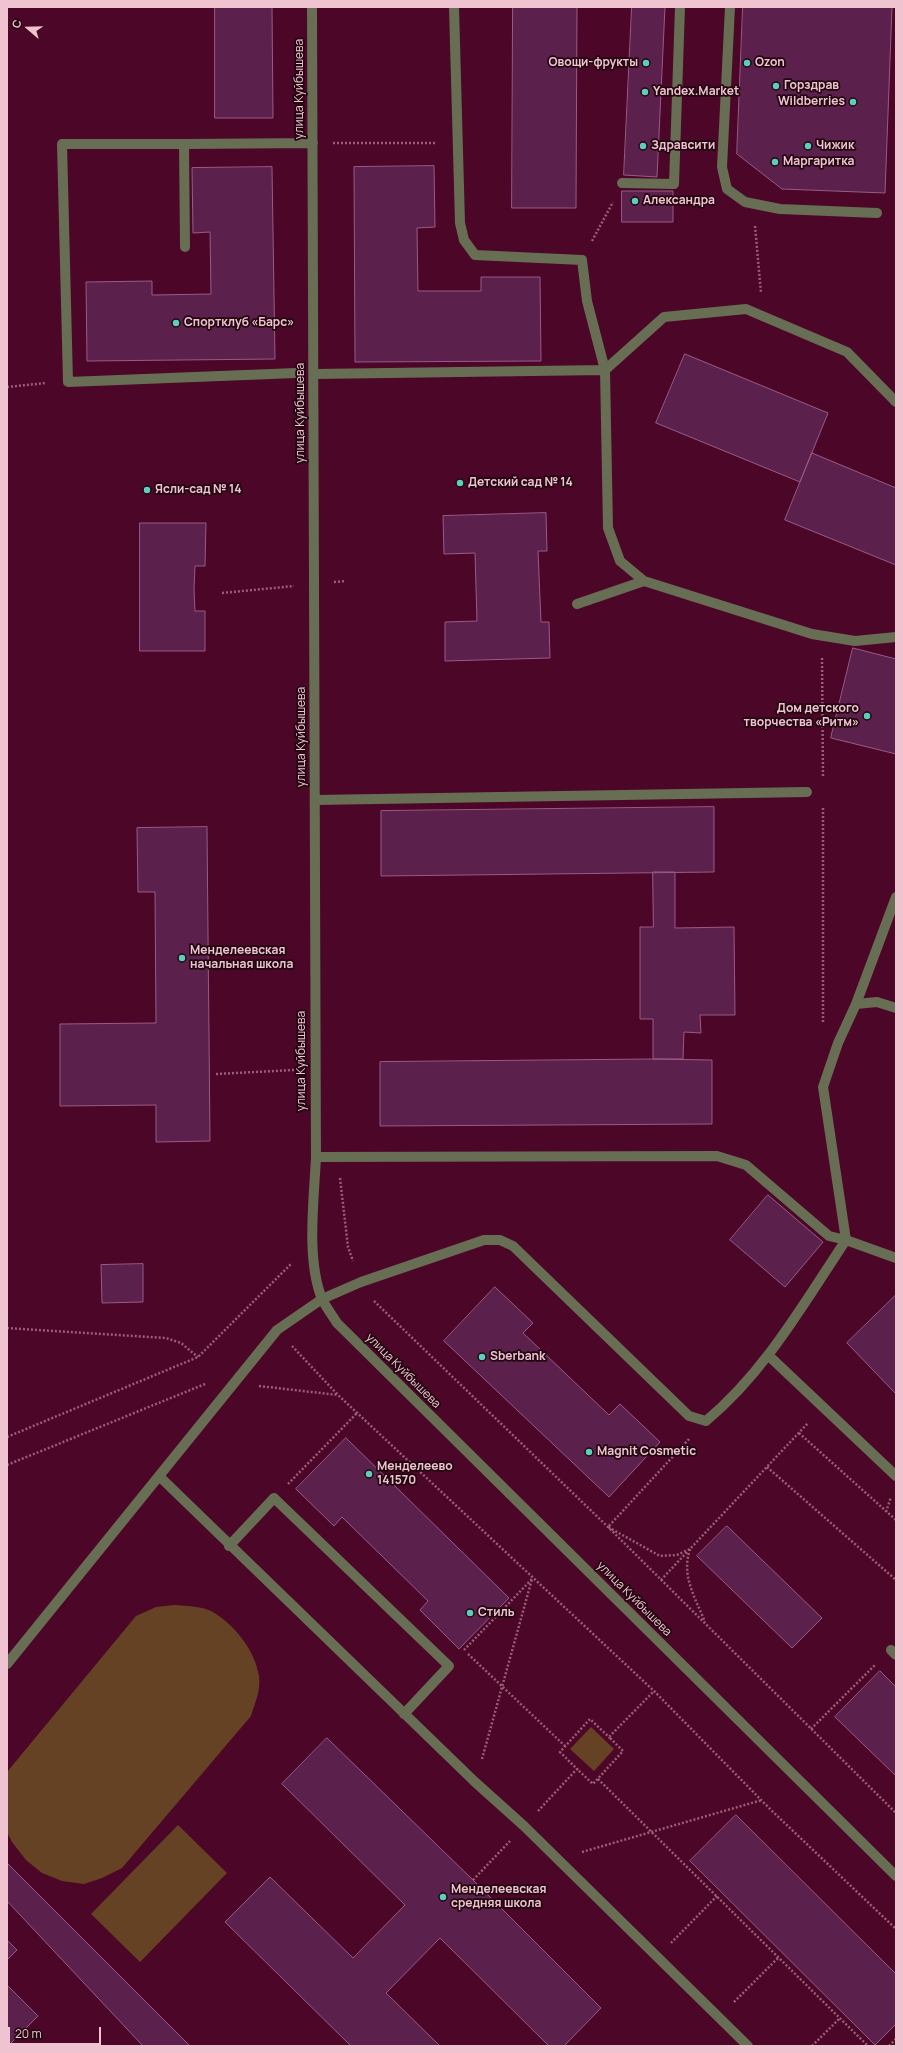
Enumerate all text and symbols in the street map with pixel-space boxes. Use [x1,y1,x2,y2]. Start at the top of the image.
north arrow [8,8,48,48]
text: С [8,17,25,30]
street label: улица Куйбышева [293,39,307,139]
place label: Овощи-фрукты [549,56,638,70]
place label: Ozon [755,56,785,70]
marker: Овощи-фрукты [641,58,651,68]
marker: Ozon [742,58,752,68]
place label: Горздрав [784,79,839,93]
marker: Горздрав [771,81,781,91]
place label: Yandex.Market [653,85,739,99]
marker: Yandex.Market [640,87,650,97]
place label: Wildberries [778,95,845,109]
marker: Wildberries [848,97,858,107]
place label: Здравсити [651,139,715,153]
place label: Чижик [816,139,854,153]
marker: Здравсити [638,141,648,151]
marker: Чижик [803,141,813,151]
place label: Маргаритка [783,155,855,169]
marker: Маргаритка [770,157,780,167]
place label: Александра [643,194,715,208]
marker: Александра [630,196,640,206]
place label: Спортклуб «Барс» [184,316,294,330]
marker: Спортклуб «Барс» [171,318,181,328]
street label: улица Куйбышева [294,363,308,463]
place label: Детский сад № 14 [468,476,573,490]
marker: Детский сад № 14 [455,478,465,488]
place label: Ясли-сад № 14 [155,483,241,497]
marker: Ясли-сад № 14 [142,485,152,495]
street label: улица Куйбышева [295,687,309,787]
place label: Дом детского творчества «Ритм» [744,702,859,730]
marker: Дом детского творчества «Ритм» [862,711,872,721]
place label: Менделеевская начальная школа [190,944,293,972]
marker: Менделеевская начальная школа [177,953,187,963]
street label: улица Куйбышева [295,1011,309,1111]
street label: улица Куйбышева [362,1330,444,1412]
place label: Sberbank [490,1350,546,1364]
marker: Sberbank [477,1352,487,1362]
place label: Magnit Cosmetic [597,1445,696,1459]
marker: Magnit Cosmetic [584,1447,594,1457]
place label: Менделеево 141570 [377,1460,453,1488]
marker: Менделеево 141570 [364,1469,374,1479]
street label: улица Куйбышева [593,1558,675,1640]
place label: Стиль [478,1606,515,1620]
marker: Стиль [465,1608,475,1618]
place label: Менделеевская средняя школа [451,1883,546,1911]
marker: Менделеевская средняя школа [438,1892,448,1902]
scale bar [10,2019,103,2045]
text: 20 m [15,2025,42,2042]

